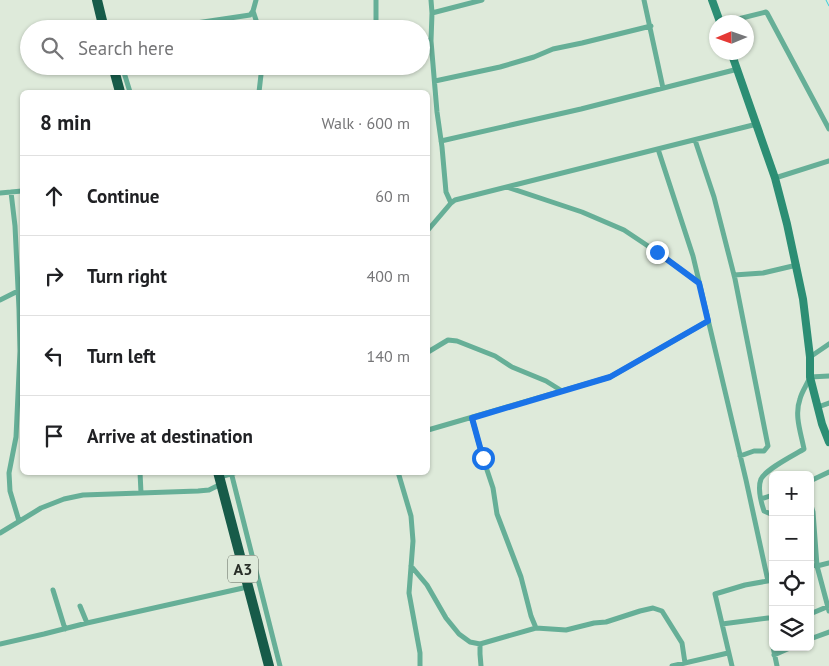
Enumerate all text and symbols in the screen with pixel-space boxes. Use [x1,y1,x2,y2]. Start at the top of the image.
north arrow [709,15,754,60]
search box [20,20,430,75]
icon: search [38,34,66,62]
text: Search here [78,36,174,60]
text: 8 min [40,109,91,136]
text: Walk · 600 m [321,113,410,133]
icon: ahead [40,182,68,210]
text: Continue [87,184,159,208]
text: 60 m [375,186,410,206]
route end [646,241,669,264]
icon: right [40,262,68,290]
text: Turn right [87,264,167,288]
text: 400 m [367,266,410,286]
icon: left [40,342,68,370]
text: Turn left [87,344,156,368]
text: 140 m [367,346,410,366]
icon: arrive [40,422,68,450]
text: Arrive at destination [87,424,253,448]
route start [472,447,495,470]
map controls [769,471,814,651]
button: + [769,471,814,516]
button: − [769,516,814,561]
road number: A3 [228,556,258,582]
button: locate [769,561,814,606]
button: layers [769,606,814,651]

